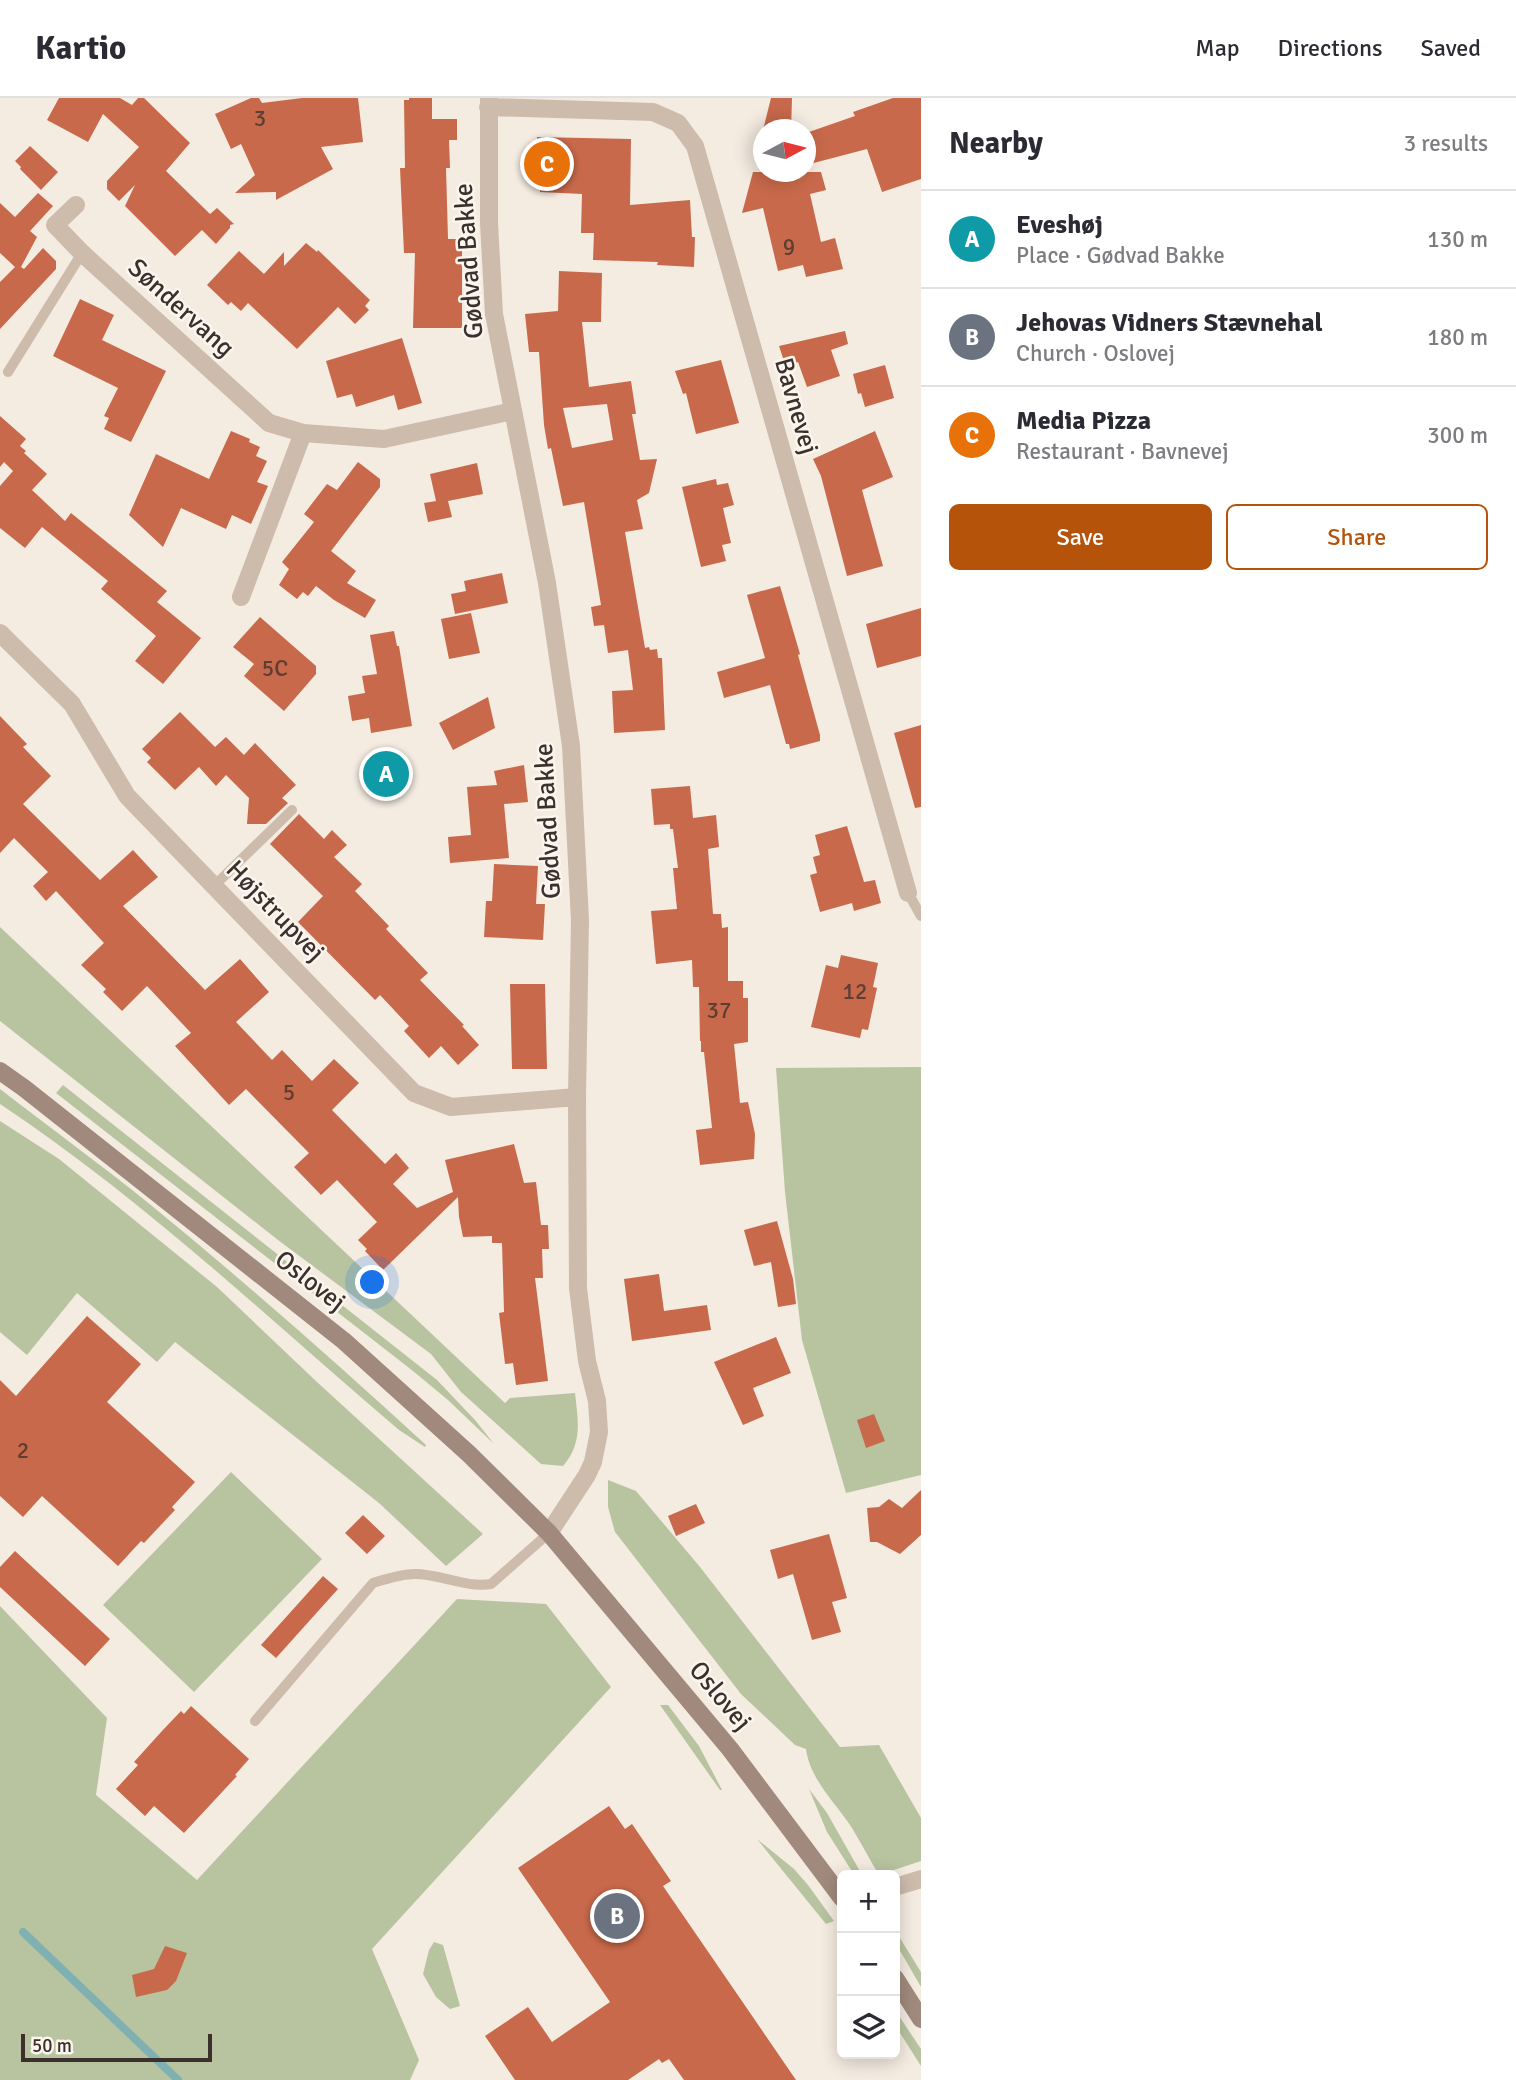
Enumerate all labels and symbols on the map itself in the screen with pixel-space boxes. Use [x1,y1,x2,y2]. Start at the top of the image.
house number: 3 [254,104,266,133]
north arrow [753,119,816,182]
pin: C [524,138,570,190]
street label: Gødvad Bakke [448,182,490,340]
house number: 9 [783,233,795,262]
street label: Søndervang [121,252,241,364]
street label: Bavnevej [767,354,825,458]
house number: 5C [262,654,288,683]
street label: Gødvad Bakke [528,742,568,900]
pin: A [363,748,409,800]
street label: Højstrupvej [219,854,331,968]
house number: 12 [843,977,867,1006]
house number: 37 [707,996,731,1025]
house number: 5 [283,1078,295,1107]
street label: Oslovej [268,1244,352,1318]
your location [355,1265,389,1299]
house number: 2 [17,1436,29,1465]
street label: Oslovej [682,1655,758,1737]
pin: B [594,1890,640,1942]
scale bar [21,2031,212,2063]

